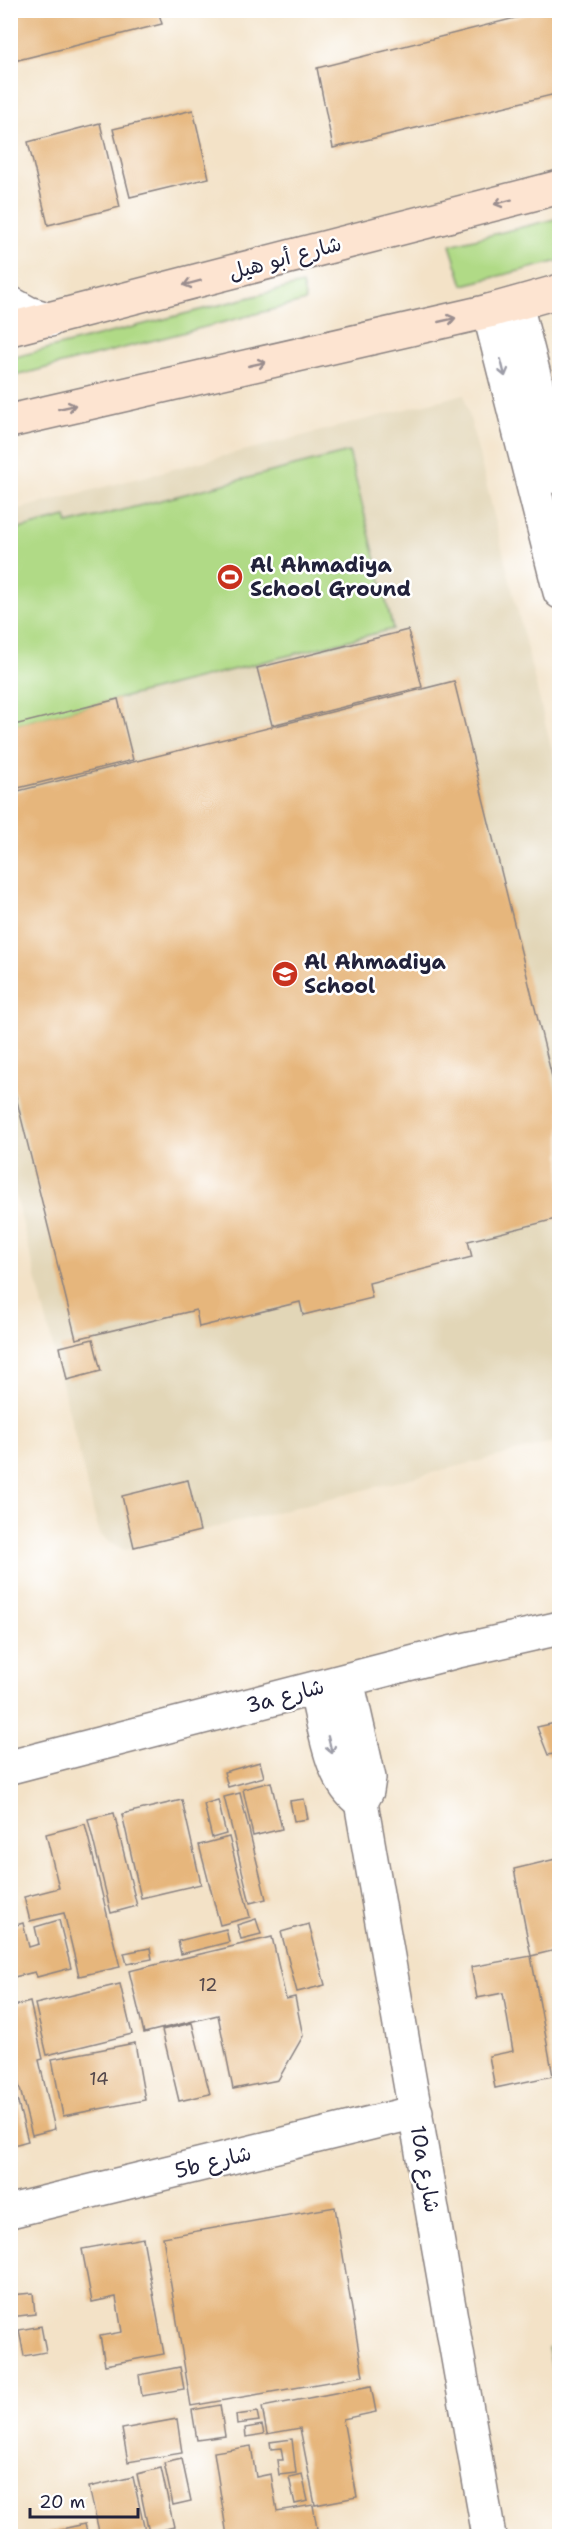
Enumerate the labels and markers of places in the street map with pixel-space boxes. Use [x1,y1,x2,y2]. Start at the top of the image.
place label: Al Ahmadiya School Ground [250,551,411,603]
sports icon: Al Ahmadiya School Ground [215,562,245,592]
place label: Al Ahmadiya School [304,948,447,1000]
school or university icon: Al Ahmadiya School [270,959,300,989]

